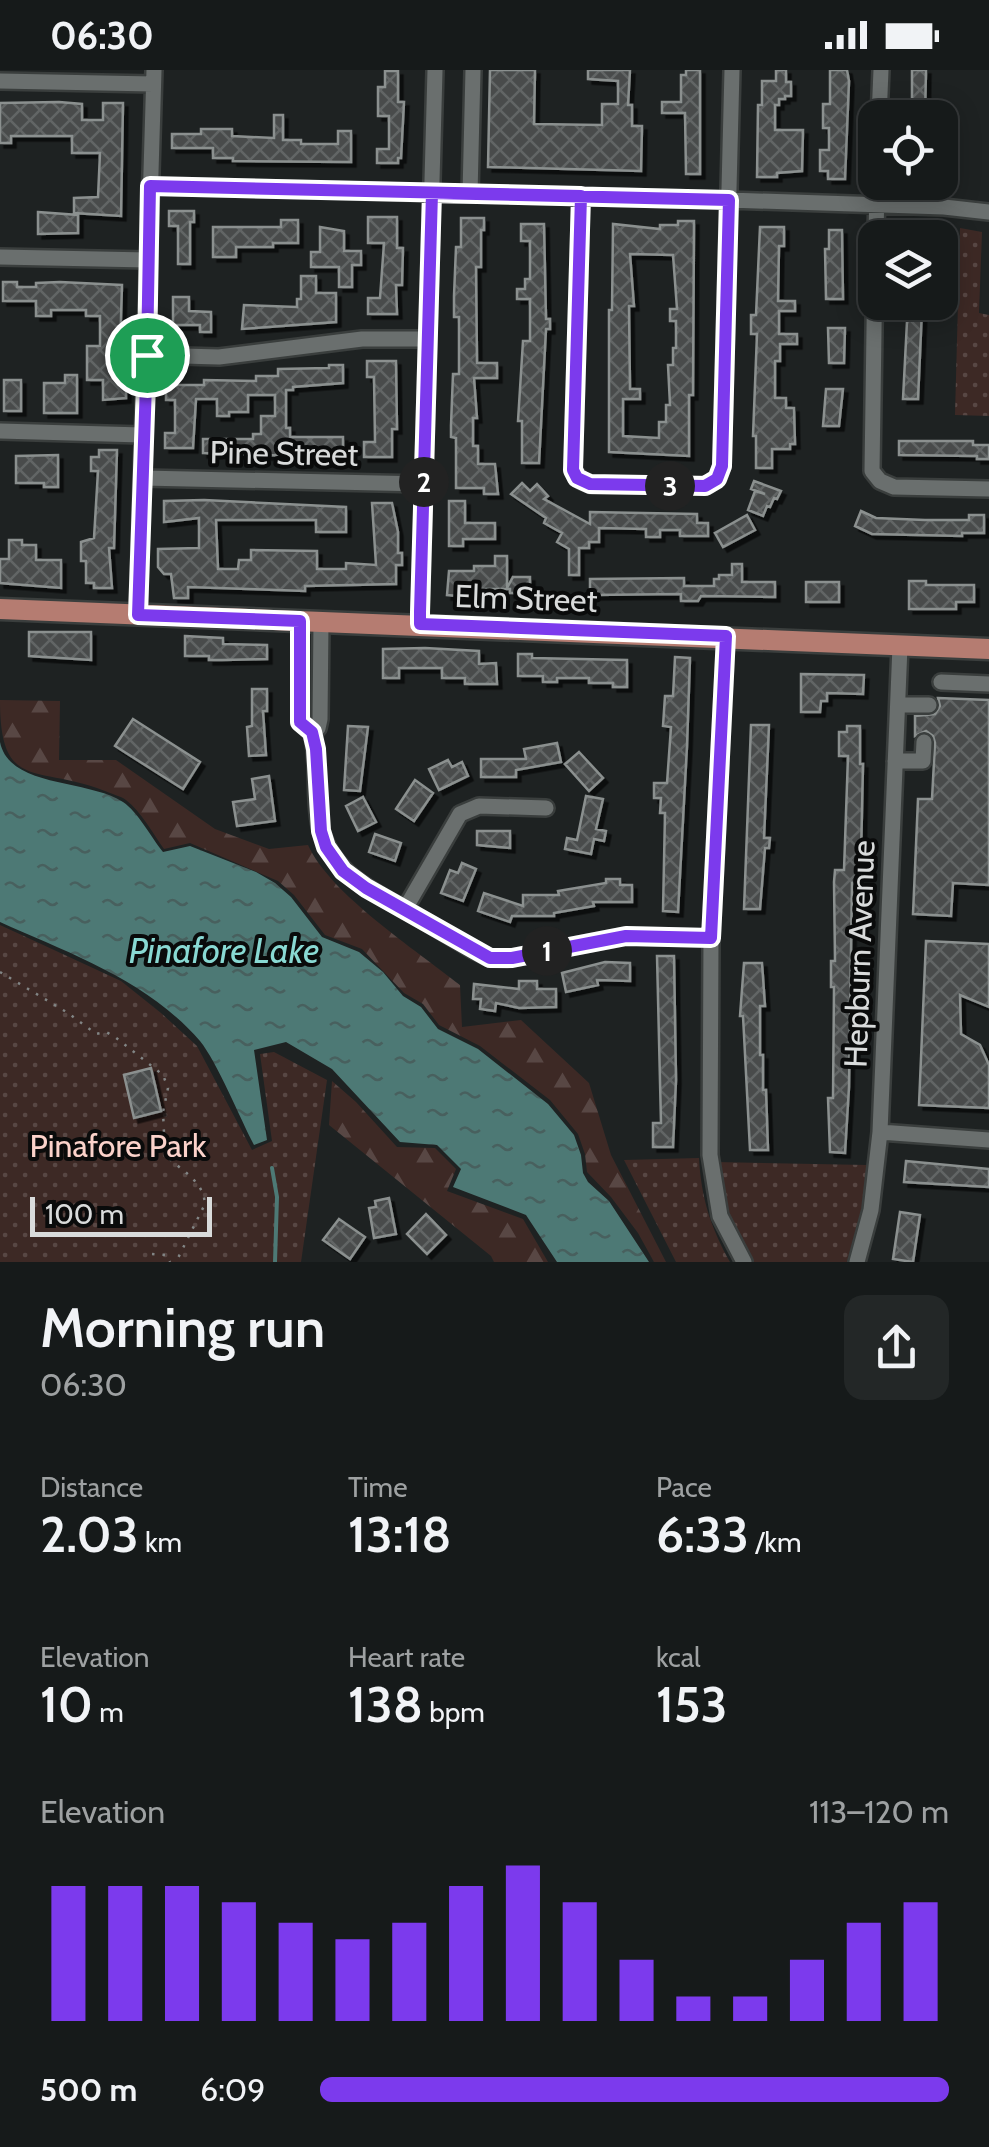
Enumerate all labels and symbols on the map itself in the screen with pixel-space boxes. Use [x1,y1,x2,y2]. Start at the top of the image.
pin [105,313,190,398]
street label: Pine Street [209,432,359,474]
pin: 2 [399,457,449,507]
pin: 3 [645,461,695,511]
street label: Elm Street [454,576,598,620]
street label: Hepburn Avenue [836,840,882,1068]
pin: 1 [522,926,572,976]
water label: Pinafore Lake [129,929,319,972]
park label: Pinafore Park [30,1126,207,1165]
scale bar [30,1192,212,1236]

